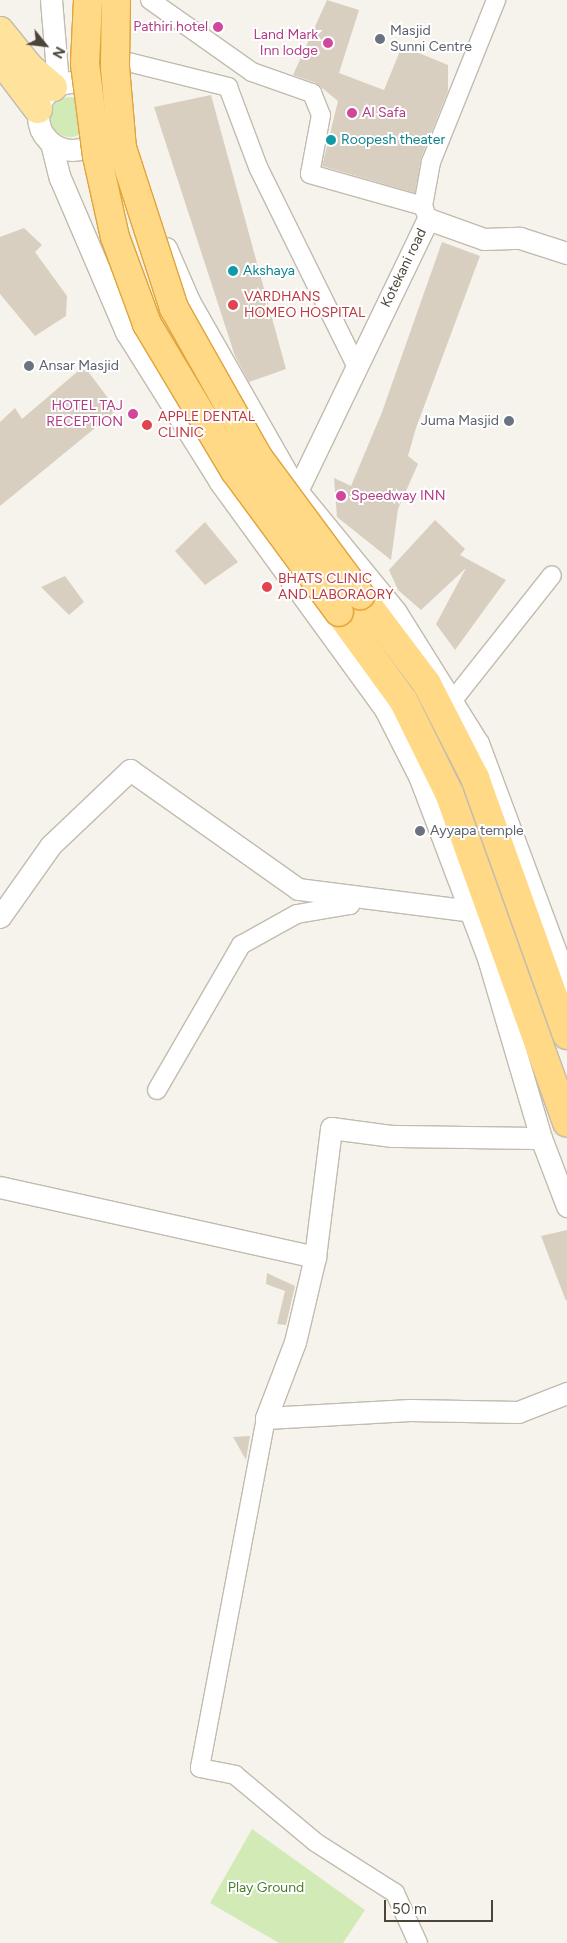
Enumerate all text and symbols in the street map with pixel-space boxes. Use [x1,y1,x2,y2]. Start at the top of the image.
place label: Pathiri hotel [133,19,208,35]
north arrow [20,20,70,70]
marker: Pathiri hotel [212,21,224,33]
place label: Masjid Sunni Centre [390,23,472,56]
place label: Land Mark Inn lodge [254,27,318,59]
marker: Masjid Sunni Centre [374,33,386,45]
marker: Land Mark Inn lodge [322,37,334,49]
text: N [49,44,69,61]
place label: Al Safa [362,105,406,121]
marker: Al Safa [346,107,358,119]
place label: Roopesh theater [341,132,445,148]
marker: Roopesh theater [325,134,337,146]
street label: Kotekani road [378,226,430,310]
place label: Akshaya [243,263,295,279]
marker: Akshaya [227,265,239,277]
place label: VARDHANS HOMEO HOSPITAL [244,289,365,322]
marker: VARDHANS HOMEO HOSPITAL [226,298,240,312]
place label: Ansar Masjid [39,358,119,374]
marker: Ansar Masjid [23,360,35,372]
place label: HOTEL TAJ RECEPTION [46,398,123,431]
marker: HOTEL TAJ RECEPTION [127,408,139,420]
place label: APPLE DENTAL CLINIC [158,409,255,442]
place label: Juma Masjid [421,413,499,429]
marker: Juma Masjid [503,415,515,427]
marker: APPLE DENTAL CLINIC [140,418,154,432]
place label: Speedway INN [351,488,445,504]
marker: Speedway INN [335,490,347,502]
place label: BHATS CLINIC AND LABORAORY [278,571,394,604]
marker: BHATS CLINIC AND LABORAORY [260,580,274,594]
place label: Ayyapa temple [430,823,524,839]
marker: Ayyapa temple [414,825,426,837]
park label: Play Ground [228,1880,304,1896]
scale bar [387,1890,496,1922]
text: 50 m [392,1900,427,1918]

